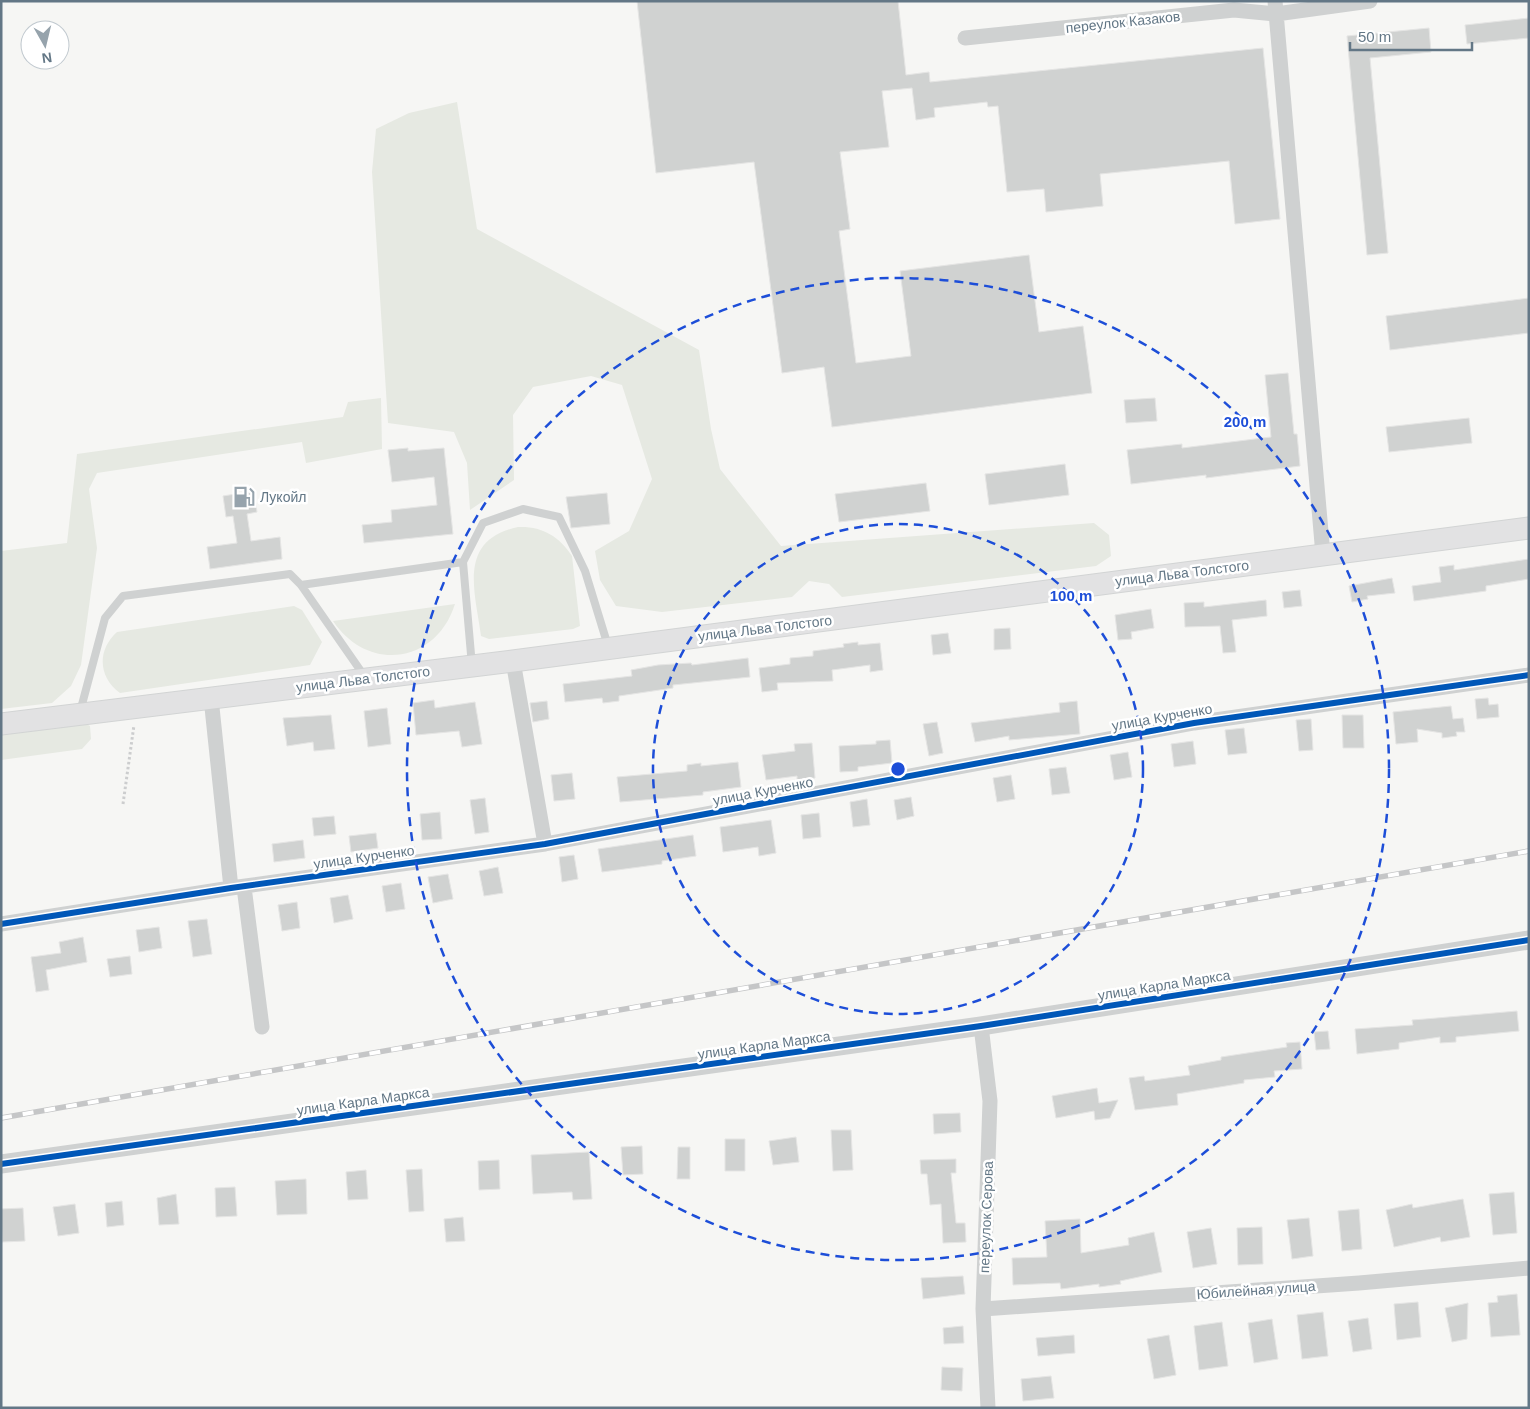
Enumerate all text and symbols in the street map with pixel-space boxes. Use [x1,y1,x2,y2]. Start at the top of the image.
street label: переулок Казаков [1065,8,1181,36]
north arrow [20,20,70,70]
scale bar [1350,20,1472,52]
text: 50 m [1358,28,1391,45]
text: N [41,49,53,67]
text: 200 m [1224,413,1266,430]
fuel station icon: Лукойл [231,484,257,510]
place label: Лукойл [260,489,306,505]
street label: улица Льва Толстого [1114,557,1250,589]
text: 100 m [1050,587,1092,604]
street label: улица Льва Толстого [697,612,833,644]
street label: улица Льва Толстого [295,663,431,695]
street label: улица Курченко [1111,700,1214,734]
centre of rings [889,760,907,778]
street label: улица Курченко [712,773,815,809]
street label: улица Курченко [313,842,416,872]
street label: улица Карла Маркса [1097,967,1232,1003]
street label: улица Карла Маркса [697,1028,832,1062]
street label: улица Карла Маркса [296,1084,431,1118]
street label: переулок Серова [976,1160,996,1273]
street label: Юбилейная улица [1196,1278,1316,1302]

